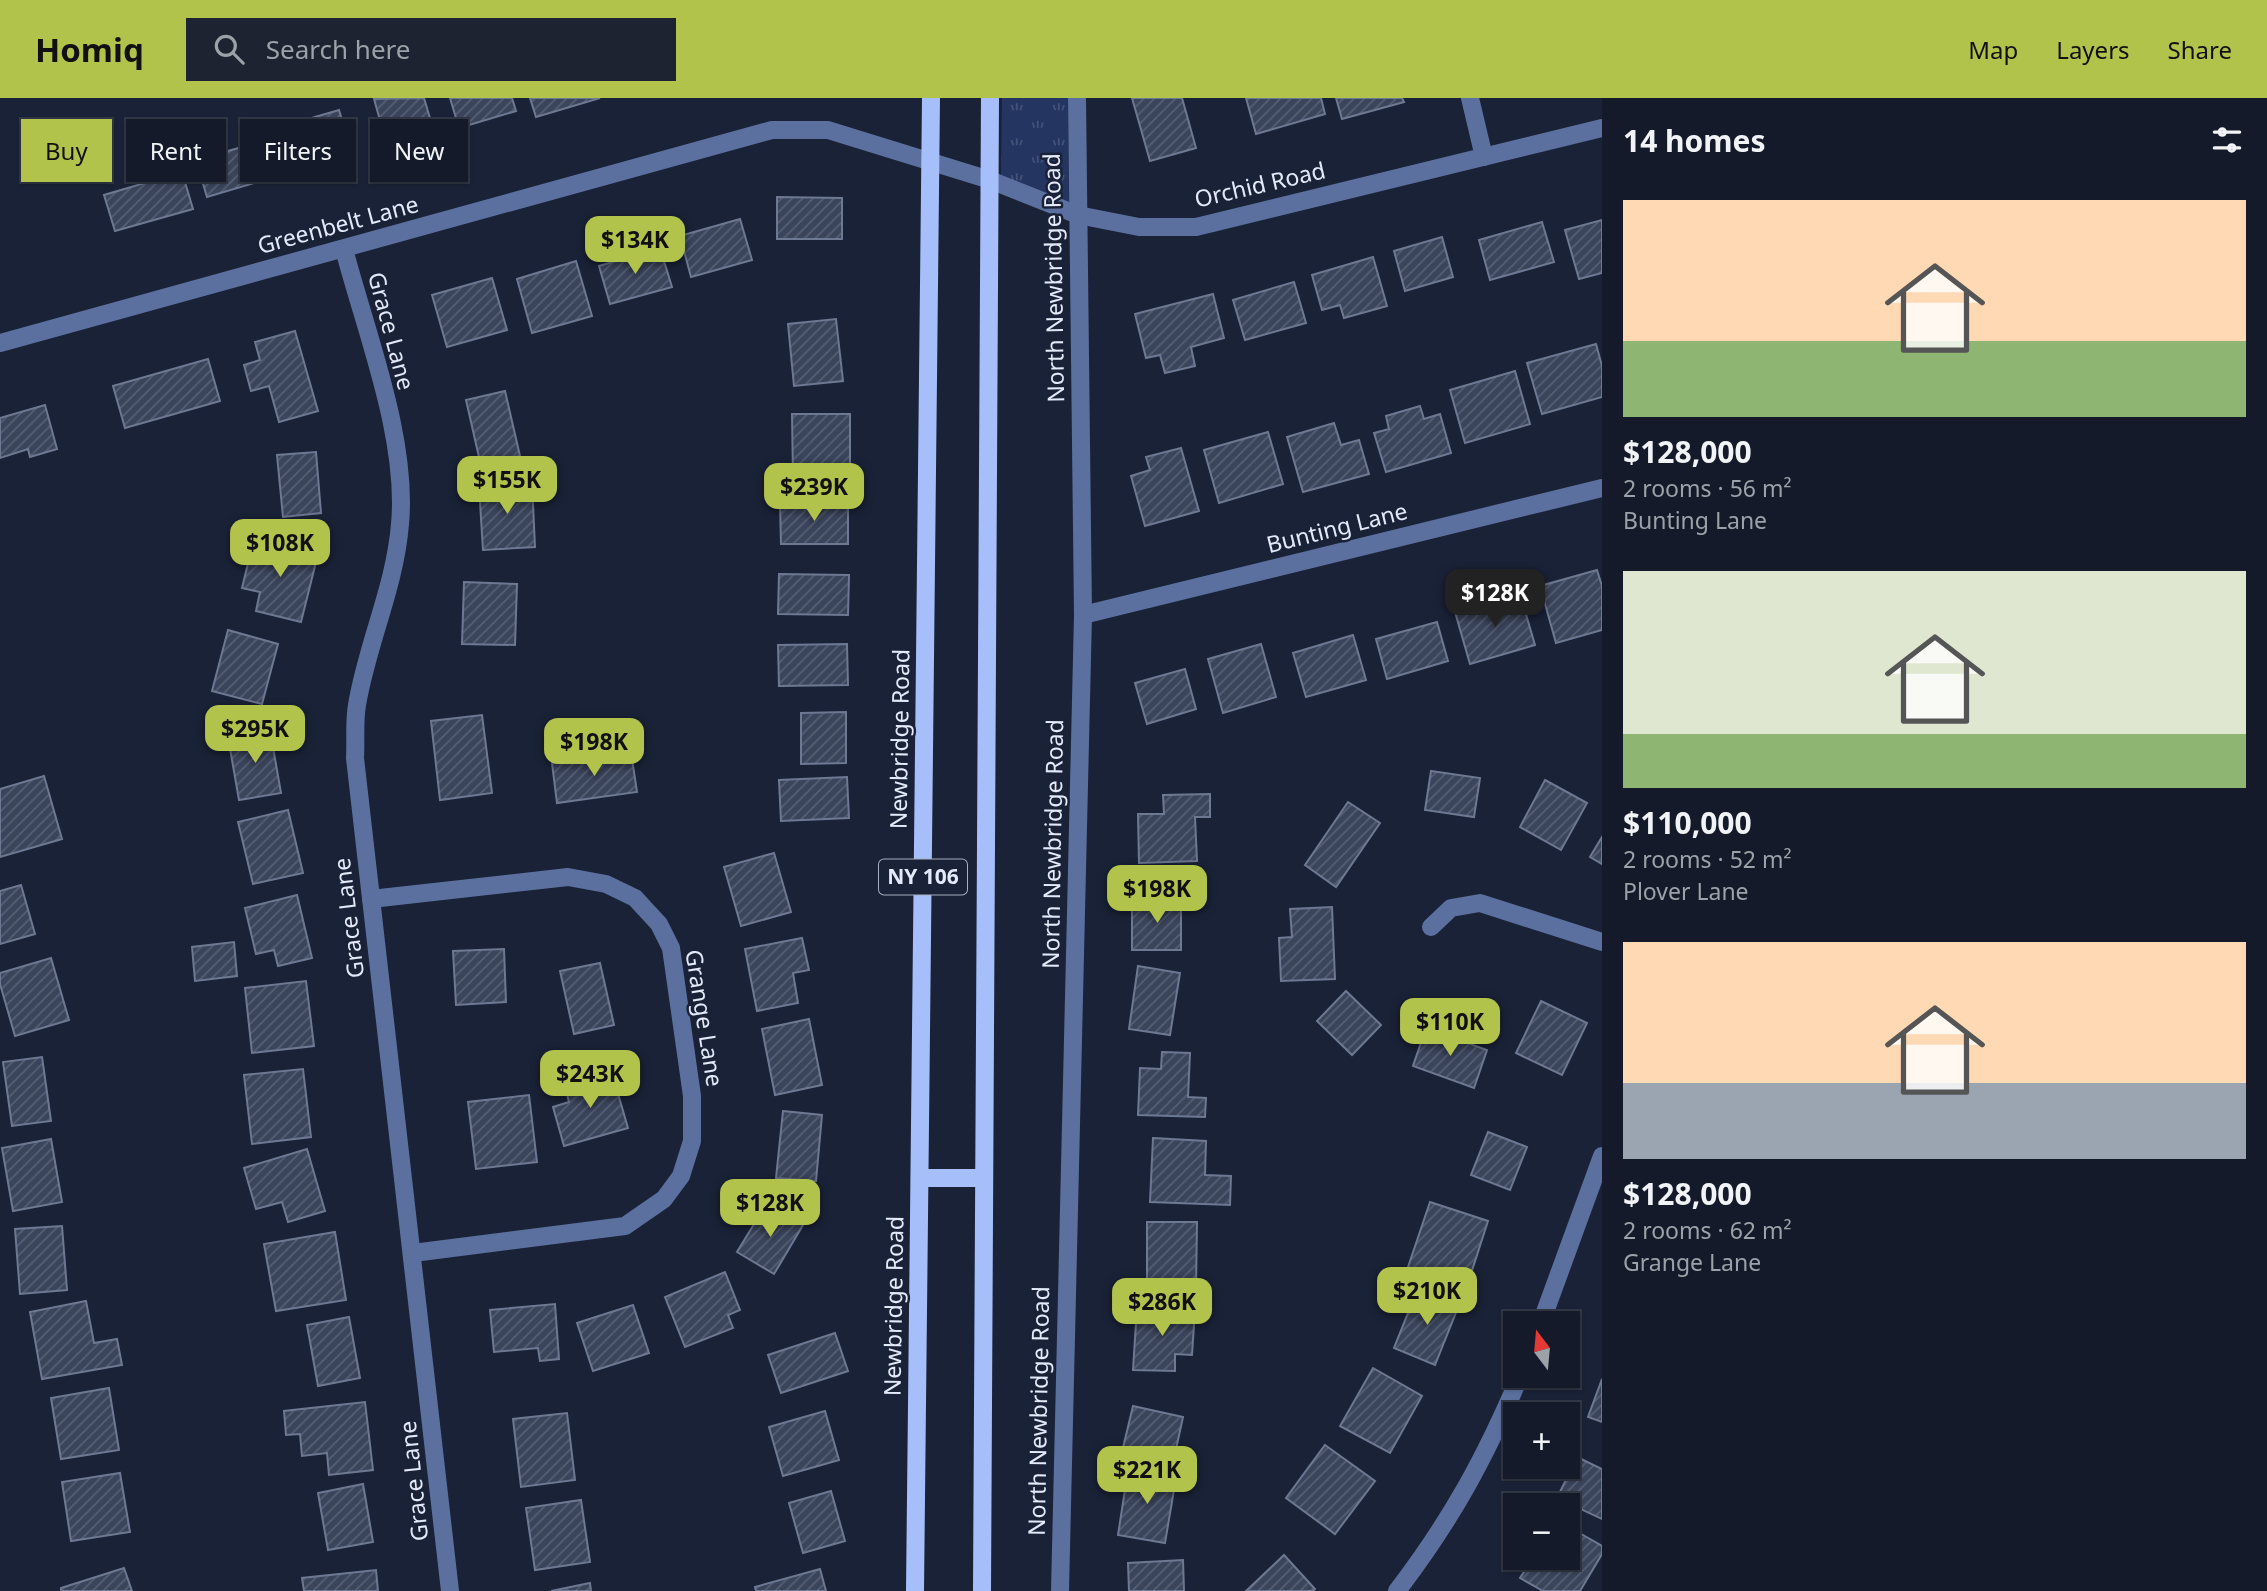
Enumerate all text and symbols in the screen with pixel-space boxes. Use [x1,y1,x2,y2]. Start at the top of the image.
search box [186,18,676,81]
text: Homiq [35,27,144,72]
icon: search [210,30,248,68]
text: Search here [266,31,410,67]
text: Map [1968,33,2018,66]
text: Layers [2056,33,2130,66]
text: Share [2168,33,2232,66]
chip: Buy [21,119,112,182]
chip: Rent [126,119,226,182]
chip: Filters [240,119,356,182]
chip: New [370,119,468,182]
text: 14 homes [1623,120,1766,161]
icon: filters [2208,121,2246,159]
street label: North Newbridge Road [1035,153,1071,403]
street label: Orchid Road [1191,153,1328,215]
street label: Greenbelt Lane [254,187,422,261]
pin: $134K [586,216,684,276]
text: $134K [601,223,669,255]
icon: home [1872,245,1998,371]
street label: Grace Lane [361,268,423,393]
text: $128,000 [1623,431,1752,472]
pin: $155K [458,456,556,516]
text: $155K [473,463,541,495]
pin: $239K [765,464,863,523]
text: $239K [780,470,848,502]
text: 2 rooms · 56 m² [1623,472,1792,504]
street label: Bunting Lane [1263,494,1411,560]
text: Bunting Lane [1623,504,1767,536]
pin: $108K [231,519,329,579]
text: $108K [246,526,314,558]
pin: $128K [1446,570,1544,629]
text: $128K [1461,576,1529,608]
icon: home [1872,616,1998,742]
street label: Newbridge Road [881,649,917,829]
pin: $295K [206,706,304,765]
text: $295K [221,712,289,744]
pin: $198K [545,718,643,778]
street label: North Newbridge Road [1034,719,1070,969]
text: $198K [560,725,628,757]
text: $110,000 [1623,802,1752,843]
text: 2 rooms · 52 m² [1623,843,1792,875]
street label: Grace Lane [325,856,371,980]
road number: NY 106 [879,860,967,894]
pin: $198K [1108,866,1206,925]
text: $198K [1123,872,1191,904]
text: Plover Lane [1623,875,1749,907]
street label: Grange Lane [678,947,732,1089]
icon: home [1872,987,1998,1113]
pin: $110K [1401,998,1499,1058]
text: $110K [1416,1005,1484,1037]
pin: $243K [541,1051,639,1110]
text: $243K [556,1057,624,1089]
text: $128,000 [1623,1173,1752,1214]
pin: $128K [721,1180,819,1239]
text: $128K [736,1186,804,1218]
text: 2 rooms · 62 m² [1623,1214,1792,1246]
street label: Newbridge Road [875,1216,911,1396]
text: Grange Lane [1623,1246,1761,1278]
pin: $210K [1378,1268,1476,1327]
text: $210K [1393,1274,1461,1306]
pin: $286K [1113,1278,1211,1338]
text: $286K [1128,1285,1196,1317]
street label: North Newbridge Road [1020,1286,1056,1536]
north arrow [1503,1311,1580,1388]
map controls [1503,1311,1580,1570]
button: + [1503,1402,1580,1479]
street label: Grace Lane [391,1419,435,1543]
pin: $221K [1098,1446,1196,1506]
text: $221K [1113,1453,1181,1485]
button: − [1503,1493,1580,1570]

